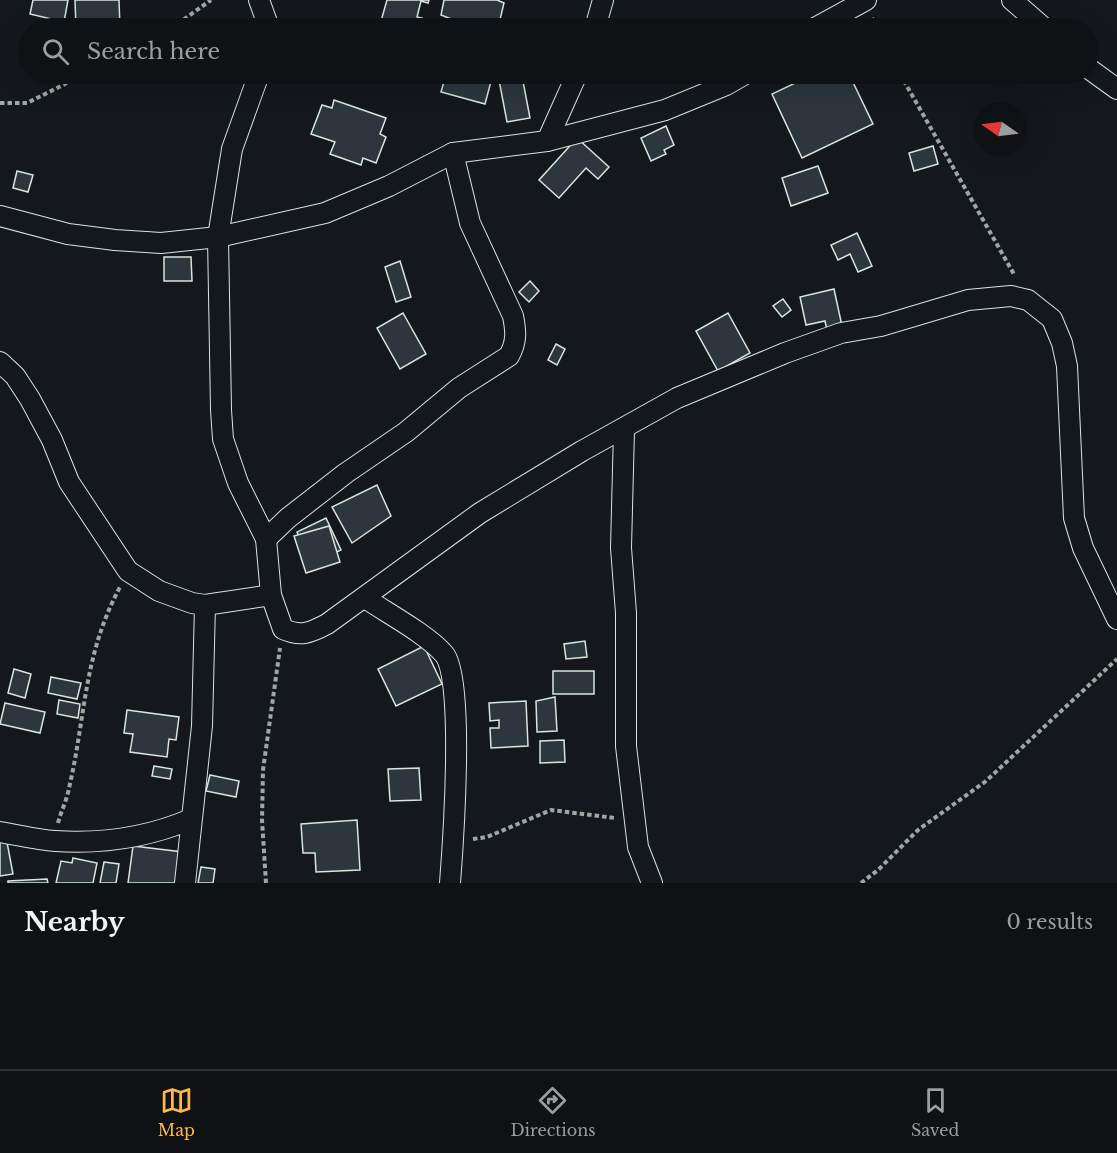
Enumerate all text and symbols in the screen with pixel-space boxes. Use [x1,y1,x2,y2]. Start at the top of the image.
search box [18,18,1099,84]
icon: search [39,35,72,68]
text: Search here [87,38,220,65]
north arrow [973,102,1027,156]
text: Nearby [24,906,125,938]
text: 0 results [1007,910,1093,934]
tab: Map [158,1084,195,1140]
tab: Directions [510,1084,595,1140]
tab: Saved [911,1084,959,1140]

